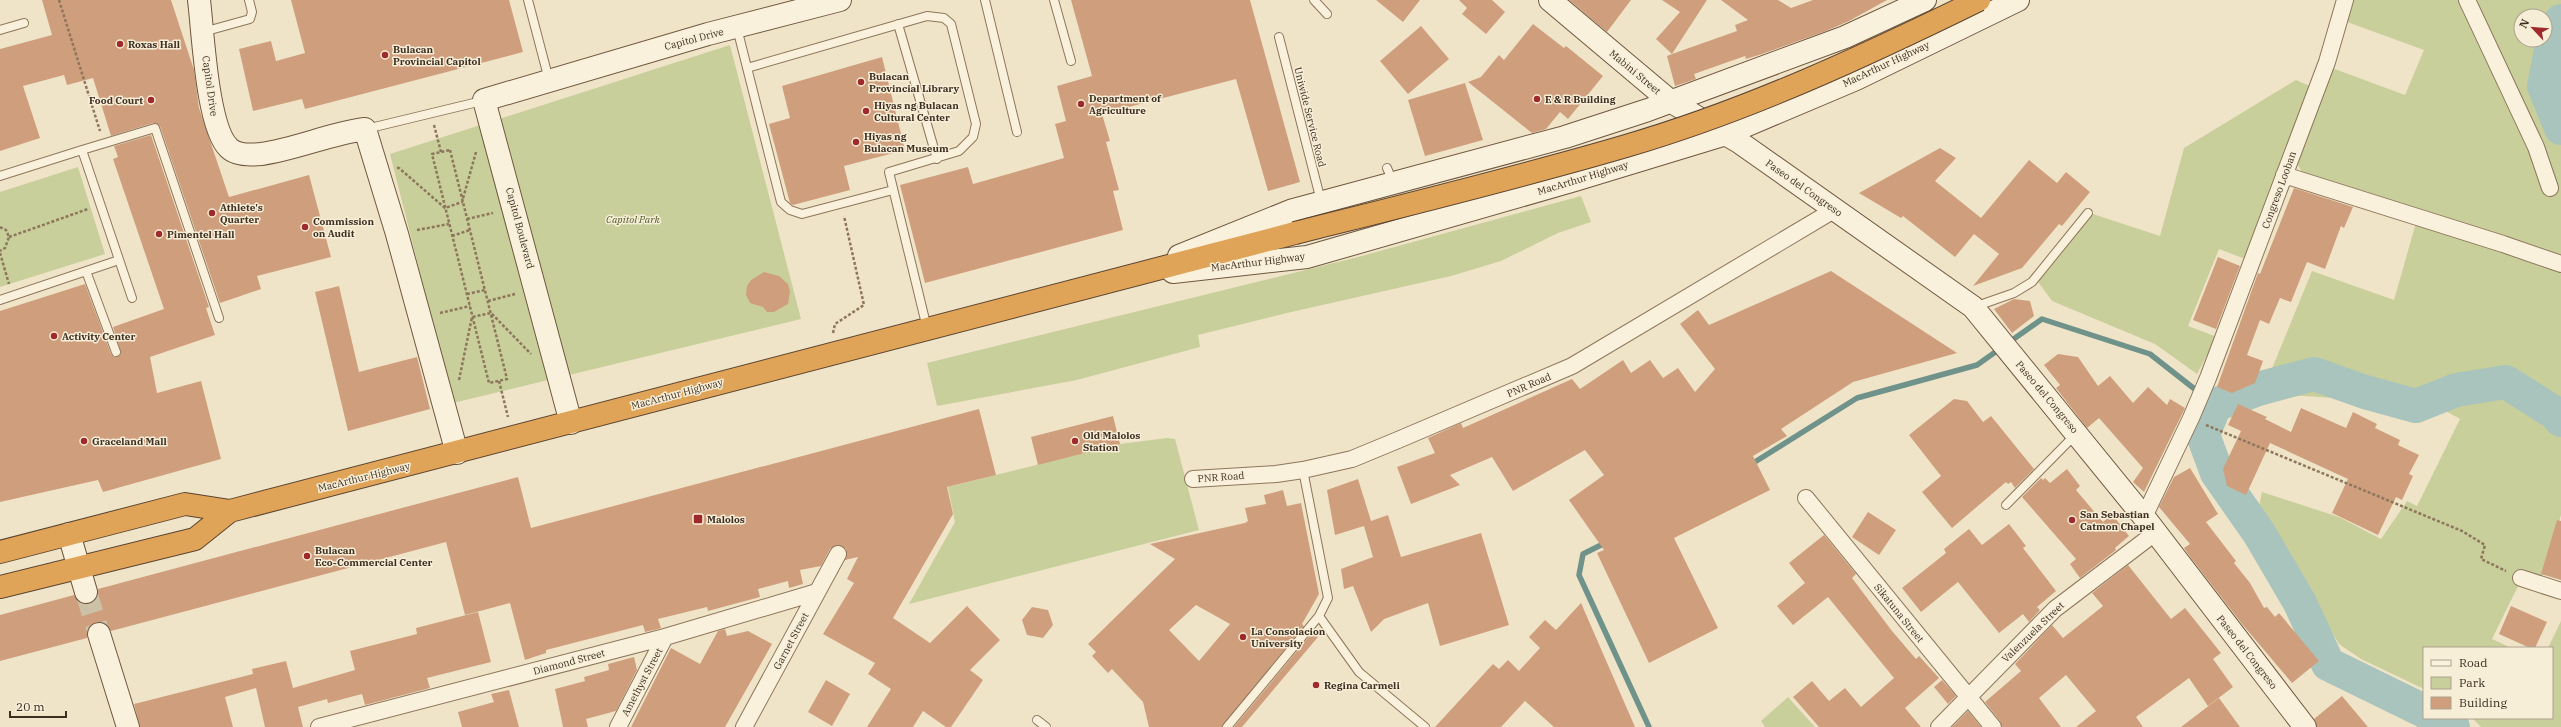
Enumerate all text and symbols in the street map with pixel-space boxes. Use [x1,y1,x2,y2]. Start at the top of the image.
north arrow [2513,8,2553,48]
text: N [2516,16,2532,31]
street label: Capitol Drive [663,25,725,53]
place label: Roxas Hall [128,38,180,51]
street label: MacArthur Highway [1840,38,1932,90]
marker: Roxas Hall [115,39,125,49]
place label: Bulacan Provincial Capitol [393,43,481,68]
street label: Mabini Street [1607,47,1664,98]
marker: Bulacan Provincial Capitol [380,50,390,60]
street label: Capitol Drive [199,55,221,117]
street label: Uniwide Service Road [1291,66,1329,168]
place label: Bulacan Provincial Library [869,70,960,95]
marker: Bulacan Provincial Library [856,77,866,87]
place label: Department of Agriculture [1089,92,1162,117]
place label: E & R Building [1545,93,1616,106]
place label: Food Court [89,94,143,107]
marker: E & R Building [1532,94,1542,104]
marker: Food Court [146,95,156,105]
place label: Hiyas ng Bulacan Cultural Center [874,99,959,124]
marker: Department of Agriculture [1076,99,1086,109]
marker: Hiyas ng Bulacan Cultural Center [861,106,871,116]
place label: Hiyas ng Bulacan Museum [864,130,949,155]
marker: Hiyas ng Bulacan Museum [851,137,861,147]
street label: Congreso Looban [2259,149,2299,231]
street label: Paseo del Congreso [1763,157,1845,220]
street label: MacArthur Highway [1536,158,1631,198]
street label: Capitol Boulevard [503,186,537,270]
place label: Athlete's Quarter [220,201,263,226]
marker: Athlete's Quarter [207,208,217,218]
park label: Capitol Park [606,213,661,226]
place label: Commission on Audit [313,215,374,240]
marker: Commission on Audit [300,222,310,232]
place label: Pimentel Hall [167,228,234,241]
marker: Pimentel Hall [154,229,164,239]
street label: MacArthur Highway [1210,250,1306,274]
place label: Activity Center [62,330,135,343]
marker: Activity Center [49,331,59,341]
street label: Paseo del Congreso [2013,358,2081,436]
street label: PNR Road [1505,370,1553,400]
street label: MacArthur Highway [630,375,725,413]
place label: Old Malolos Station [1083,429,1140,454]
place label: Graceland Mall [92,435,167,448]
marker: Graceland Mall [79,436,89,446]
marker: Old Malolos Station [1070,436,1080,446]
street label: MacArthur Highway [317,459,412,495]
street label: PNR Road [1197,469,1245,485]
place label: San Sebastian Catmon Chapel [2080,508,2155,533]
marker: Malolos [692,513,704,525]
place label: Malolos [707,513,745,526]
marker: San Sebastian Catmon Chapel [2067,515,2077,525]
place label: Bulacan Eco-Commercial Center [315,544,433,569]
marker: Bulacan Eco-Commercial Center [302,551,312,561]
street label: Sikatuna Street [1871,581,1927,646]
street label: Valenzuela Street [1999,599,2067,665]
street label: Garnet Street [770,610,812,672]
street label: Paseo del Congreso [2214,612,2280,692]
place label: La Consolacion University [1251,625,1326,650]
marker: La Consolacion University [1238,632,1248,642]
street label: Amethyst Street [619,645,666,718]
street label: Diamond Street [532,646,607,678]
legend [2423,647,2553,719]
text: Road [2459,655,2488,670]
text: Park [2459,675,2485,690]
place label: Regina Carmeli [1324,679,1400,692]
marker: Regina Carmeli [1311,680,1321,690]
scale bar [10,693,66,719]
text: Building [2459,695,2507,710]
text: 20 m [16,699,45,714]

